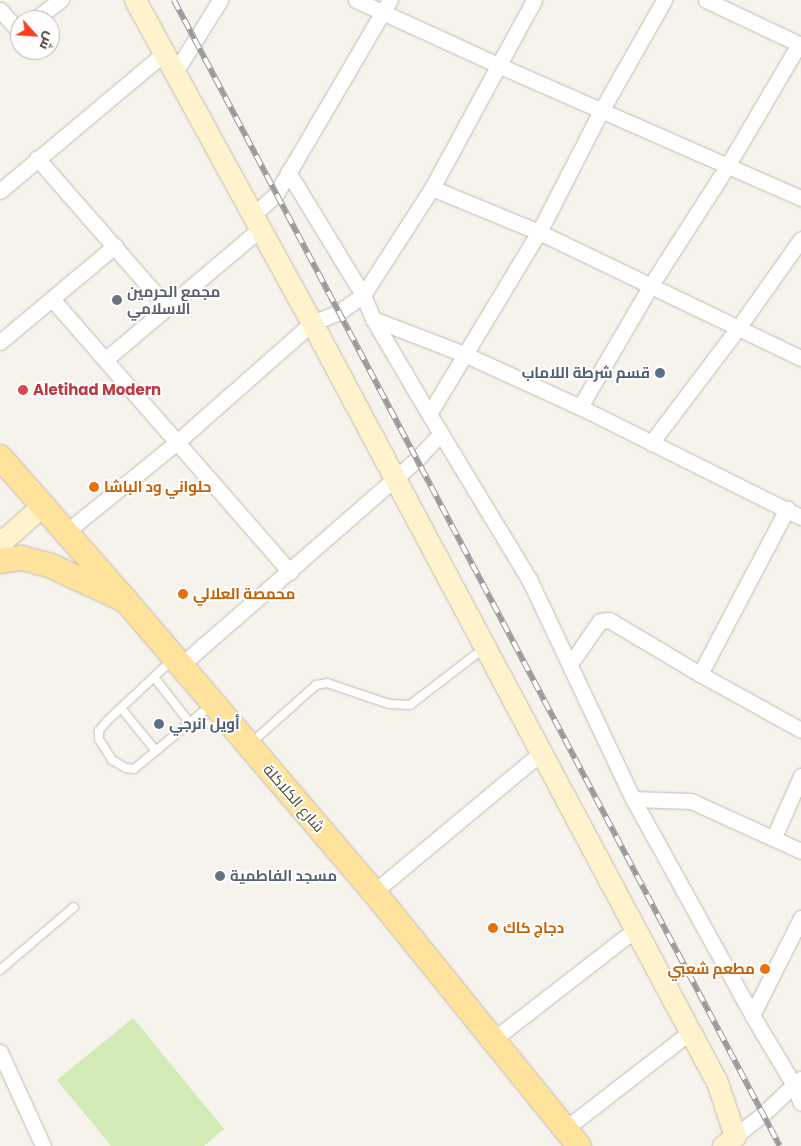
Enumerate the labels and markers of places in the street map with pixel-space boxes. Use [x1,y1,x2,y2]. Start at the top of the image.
place label: مجمع الحرمين الاسلامي [127,282,220,317]
marker: مجمع الحرمين الاسلامي [111,294,123,306]
place label: قسم شرطة اللاماب [522,364,650,382]
marker: قسم شرطة اللاماب [654,367,666,379]
place label: Aletihad Modern [33,381,161,399]
marker: Aletihad Modern [17,384,29,396]
place label: حلواني ود الباشا [104,478,212,496]
marker: حلواني ود الباشا [88,481,100,493]
place label: محمصة العلالي [193,585,295,603]
marker: محمصة العلالي [177,588,189,600]
place label: أويل انرجي [169,715,240,733]
marker: أويل انرجي [153,718,165,730]
place label: مسجد الفاطمية [230,867,337,885]
marker: مسجد الفاطمية [214,870,226,882]
place label: دجاج كاك [503,919,564,937]
marker: دجاج كاك [487,922,499,934]
place label: مطعم شعبي [667,960,755,978]
marker: مطعم شعبي [759,963,771,975]

